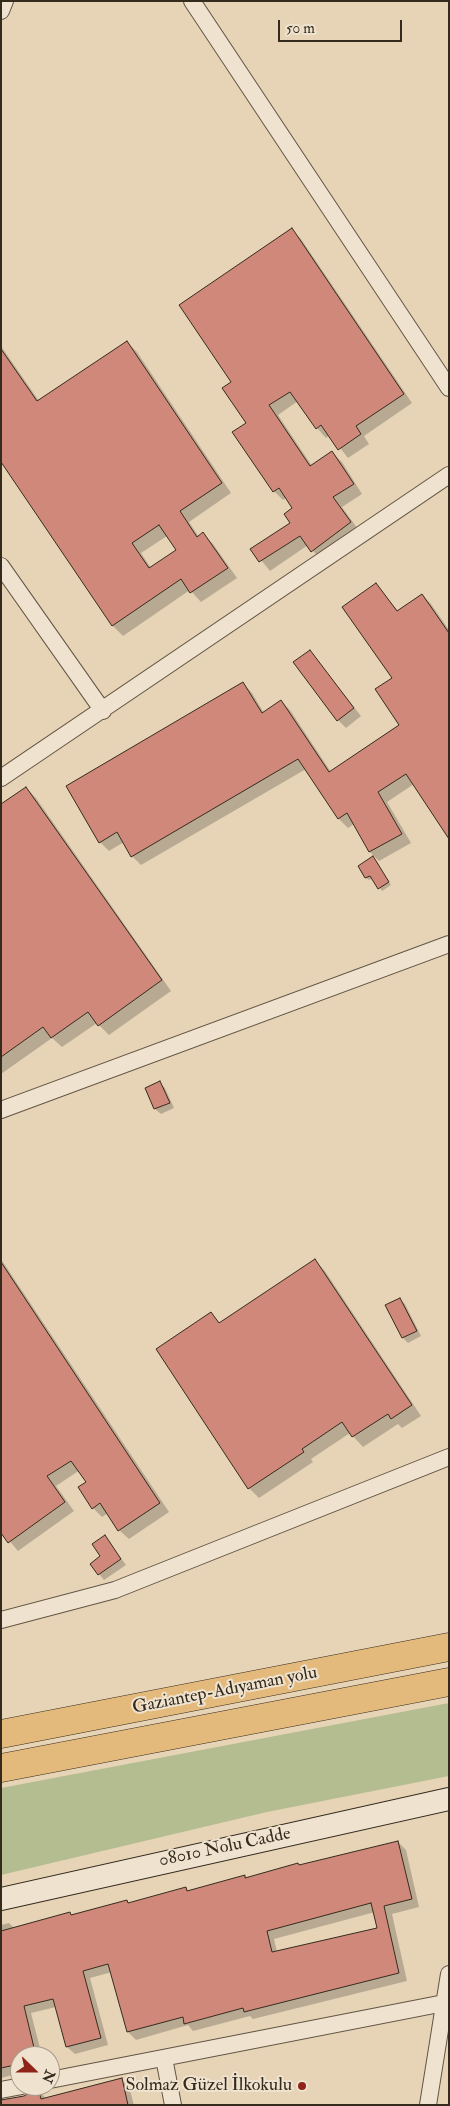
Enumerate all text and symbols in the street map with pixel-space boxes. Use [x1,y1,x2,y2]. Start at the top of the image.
scale bar [280,10,404,42]
text: 50 m [286,19,315,38]
street label: Gaziantep-Adıyaman yolu [131,1662,319,1720]
street label: 08010 Nolu Cadde [157,1824,293,1872]
north arrow [10,2046,60,2096]
text: N [38,2067,59,2085]
place label: Solmaz Güzel İlkokulu [125,2075,292,2097]
marker: Solmaz Güzel İlkokulu [296,2080,308,2092]

